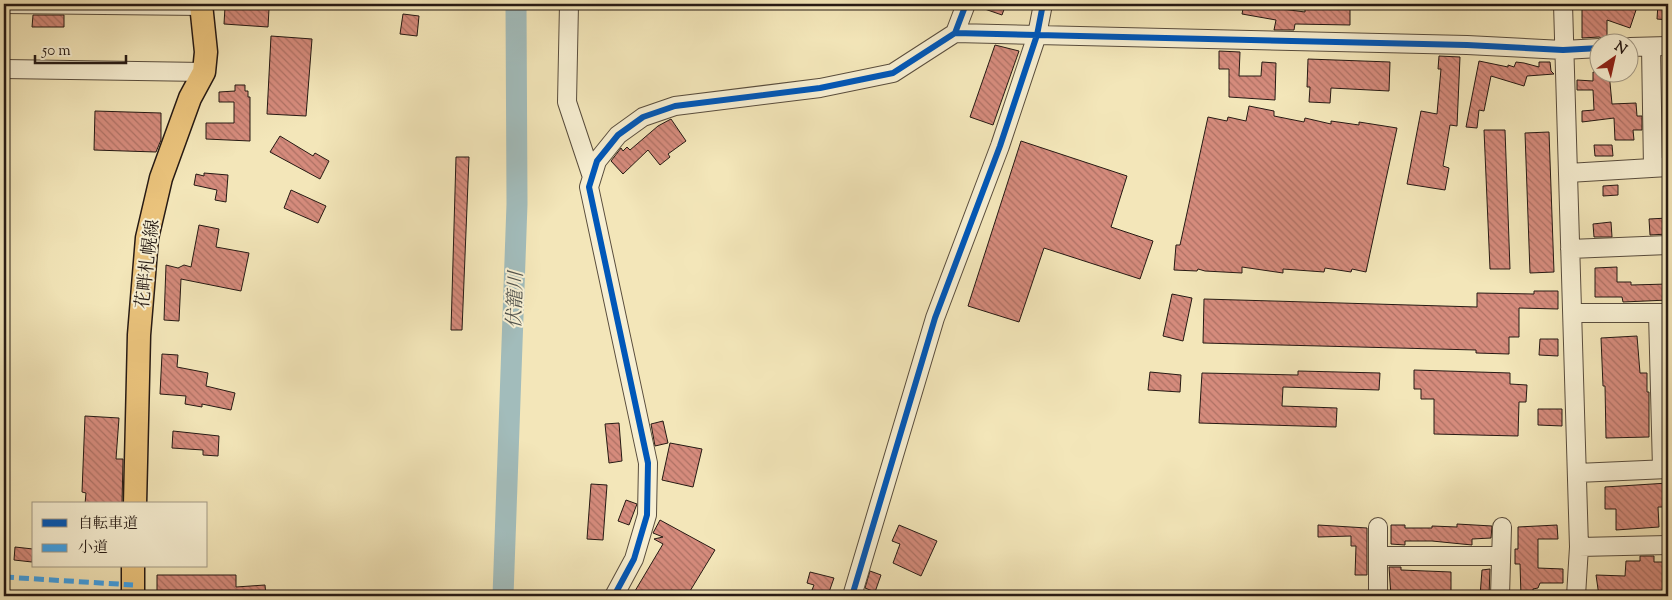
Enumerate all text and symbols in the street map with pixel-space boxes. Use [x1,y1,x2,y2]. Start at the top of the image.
scale bar [35,32,126,64]
north arrow [1590,32,1640,82]
text: N [1610,37,1630,60]
text: 50 m [41,41,71,62]
street label: 花畔札幌線 [131,218,167,310]
water label: 伏籠川 [502,269,531,329]
legend [32,502,208,568]
text: 自転車道 [78,514,138,535]
text: 小道 [78,538,108,559]

